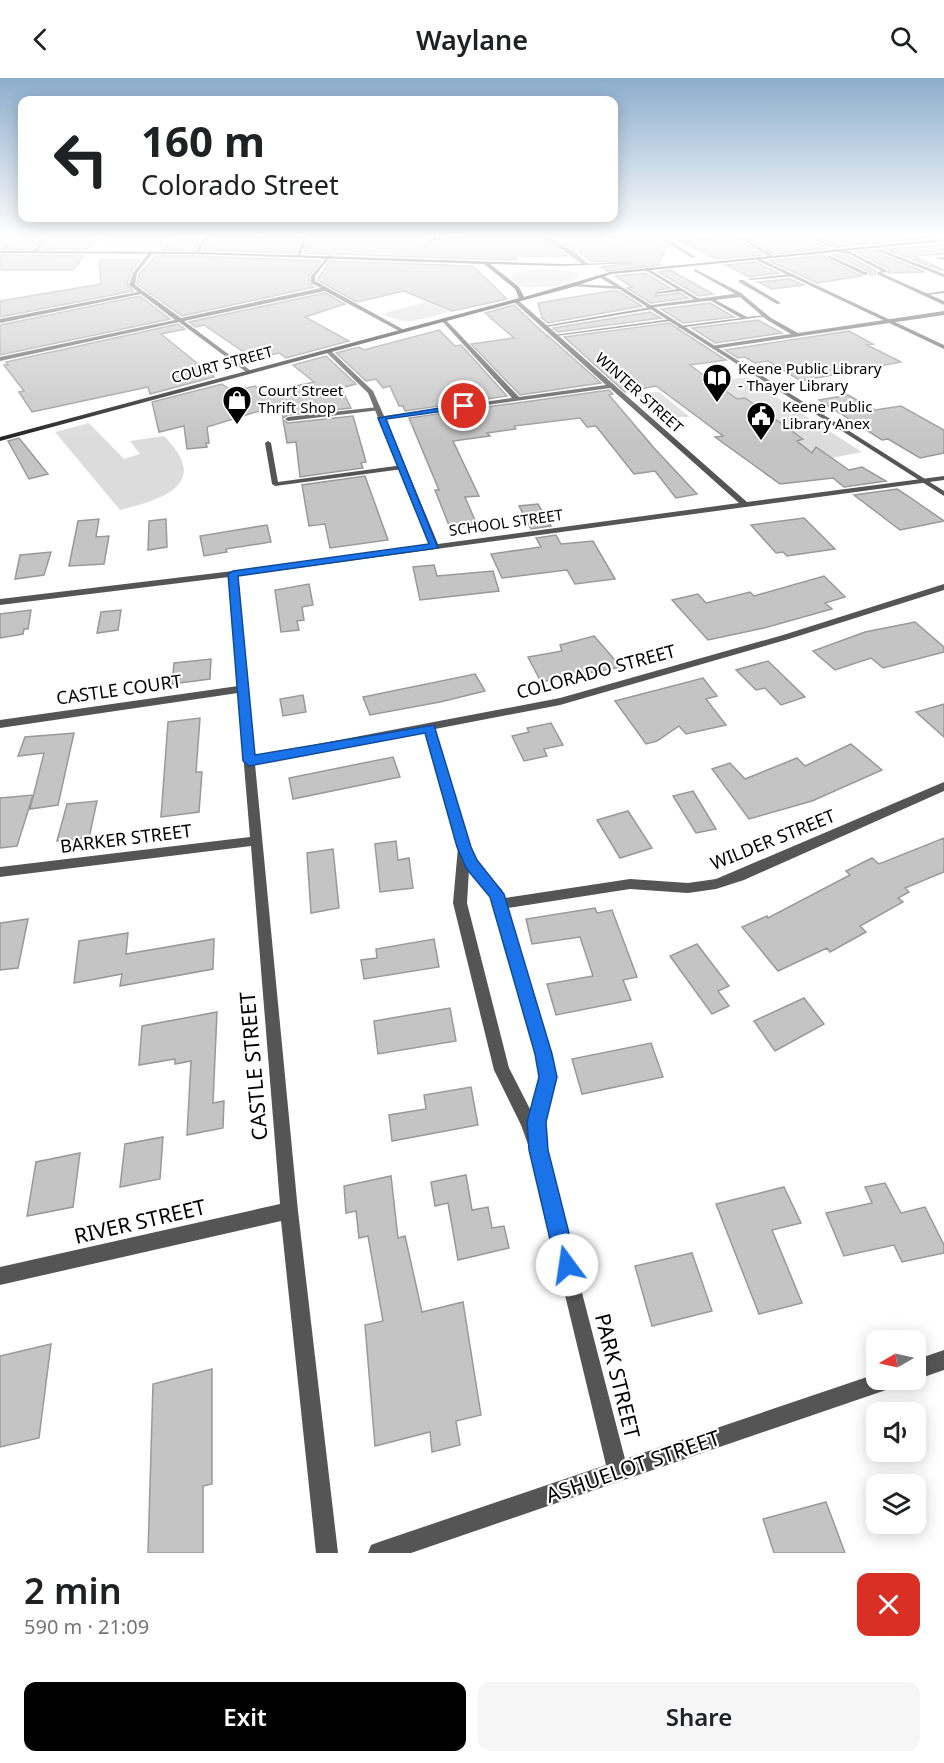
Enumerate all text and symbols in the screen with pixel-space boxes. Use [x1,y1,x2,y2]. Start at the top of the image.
text: Waylane [416,21,528,58]
icon: back [24,23,57,56]
icon: search [887,23,920,56]
text: 160 m [141,112,265,169]
icon: left [42,120,120,198]
text: Colorado Street [141,166,339,203]
street label: COURT STREET [169,341,275,387]
street label: WINTER STREET [592,348,688,437]
place label: Keene Public Library - Thayer Library [738,358,882,395]
library icon: Keene Public Library - Thayer Library [701,362,733,404]
place label: Court Street Thrift Shop [258,380,344,417]
pin [438,380,489,431]
shop icon: Court Street Thrift Shop [221,384,253,426]
icon: arrive [447,389,480,422]
place label: Keene Public Library Anex [782,396,872,433]
public building icon: Keene Public Library Anex [745,400,777,442]
street label: SCHOOL STREET [448,504,565,540]
street label: COLORADO STREET [513,638,678,704]
street label: CASTLE COURT [55,668,183,710]
street label: WILDER STREET [707,803,839,875]
street label: BARKER STREET [59,818,193,858]
street label: CASTLE STREET [233,990,273,1142]
street label: RIVER STREET [71,1192,209,1250]
position arrow [535,1233,599,1297]
street label: PARK STREET [589,1310,647,1442]
north arrow [866,1330,926,1390]
map controls [866,1330,926,1534]
button: sound [866,1402,926,1462]
street label: ASHUELOT STREET [542,1423,724,1509]
button: layers [866,1474,926,1534]
text: 2 min [24,1566,122,1615]
button: close [857,1573,920,1636]
text: 590 m · 21:09 [24,1613,149,1640]
button: Exit [24,1682,466,1751]
button: Share [478,1682,920,1751]

